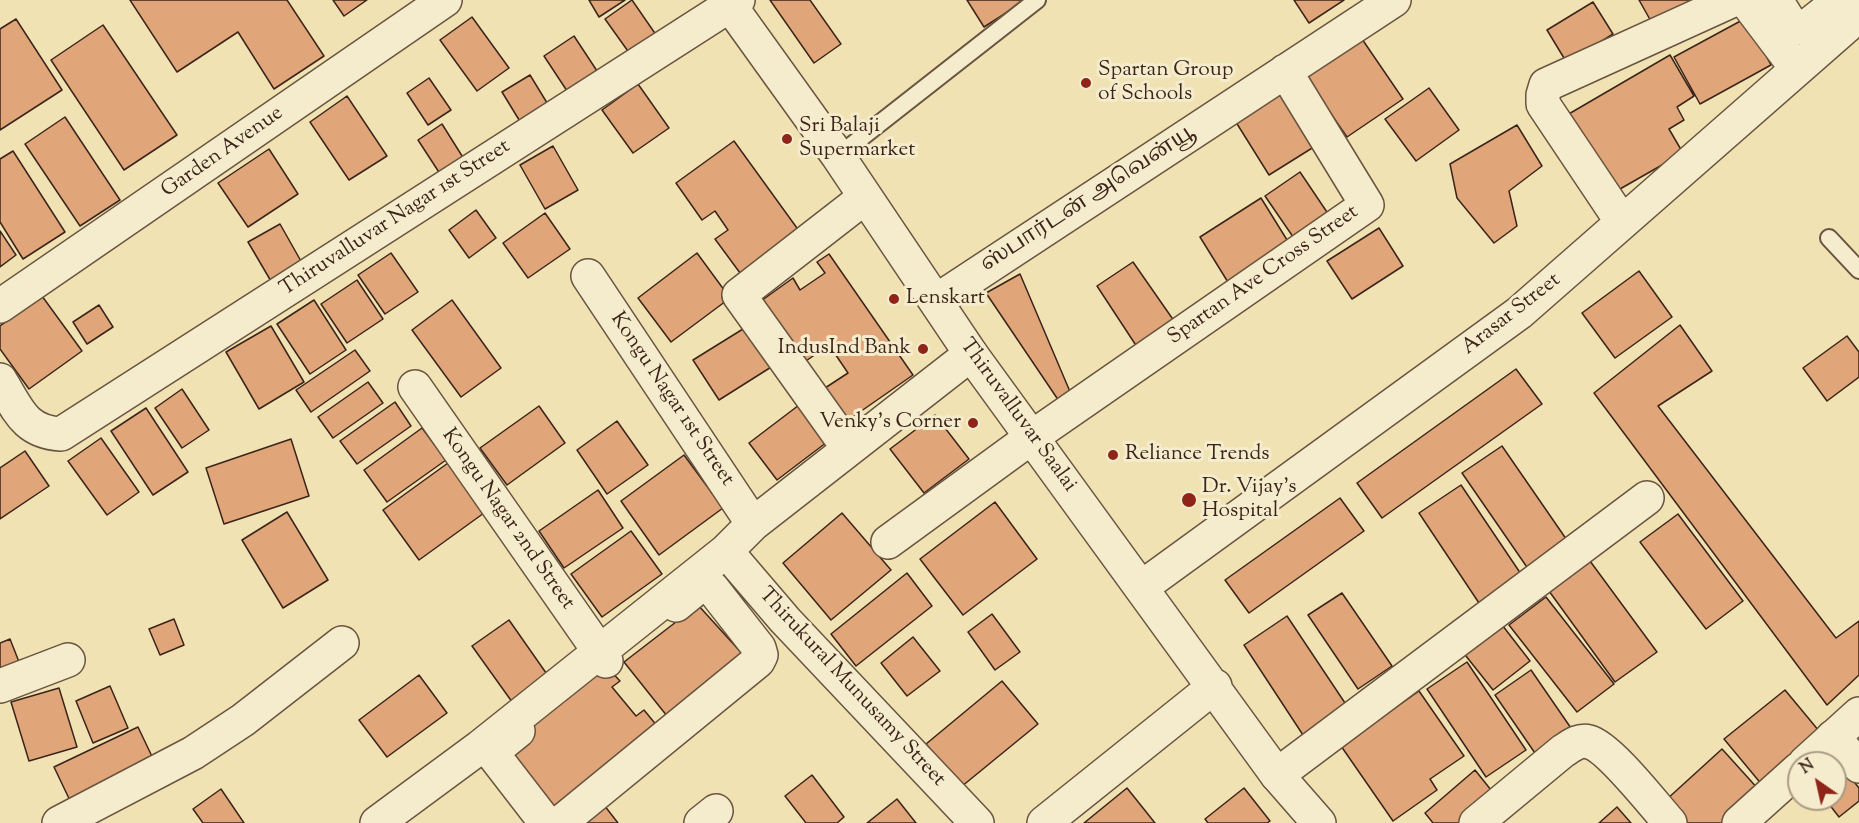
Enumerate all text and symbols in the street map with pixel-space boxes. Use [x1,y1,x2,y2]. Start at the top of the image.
place label: Spartan Group of Schools [1098,58,1233,108]
marker: Spartan Group of Schools [1079,76,1093,90]
street label: Garden Avenue [157,102,289,204]
place label: Sri Balaji Supermarket [799,114,915,164]
street label: ஸ்பார்டன் அவென்யூ [977,121,1201,279]
marker: Sri Balaji Supermarket [780,132,794,146]
street label: Thiruvalluvar Nagar 1st Street [276,135,516,303]
street label: Spartan Ave Cross Street [1164,201,1364,351]
street label: Arasar Street [1458,269,1566,361]
place label: Lenskart [906,286,985,312]
marker: Lenskart [887,292,901,306]
street label: Kongu Nagar 1st Street [603,308,739,492]
street label: Thiruvalluvar Saalai [953,334,1081,498]
place label: IndusInd Bank [778,336,911,362]
marker: IndusInd Bank [916,342,930,356]
place label: Venky's Corner [819,410,961,436]
marker: Venky's Corner [966,416,980,430]
street label: Kongu Nagar 2nd Street [435,425,579,615]
place label: Reliance Trends [1125,442,1270,468]
marker: Reliance Trends [1106,448,1120,462]
place label: Dr. Vijay's Hospital [1202,475,1297,525]
marker: Dr. Vijay's Hospital [1180,491,1198,509]
street label: Thirukural Munusamy Street [752,583,950,793]
north arrow [1787,751,1847,811]
text: N [1796,754,1820,780]

